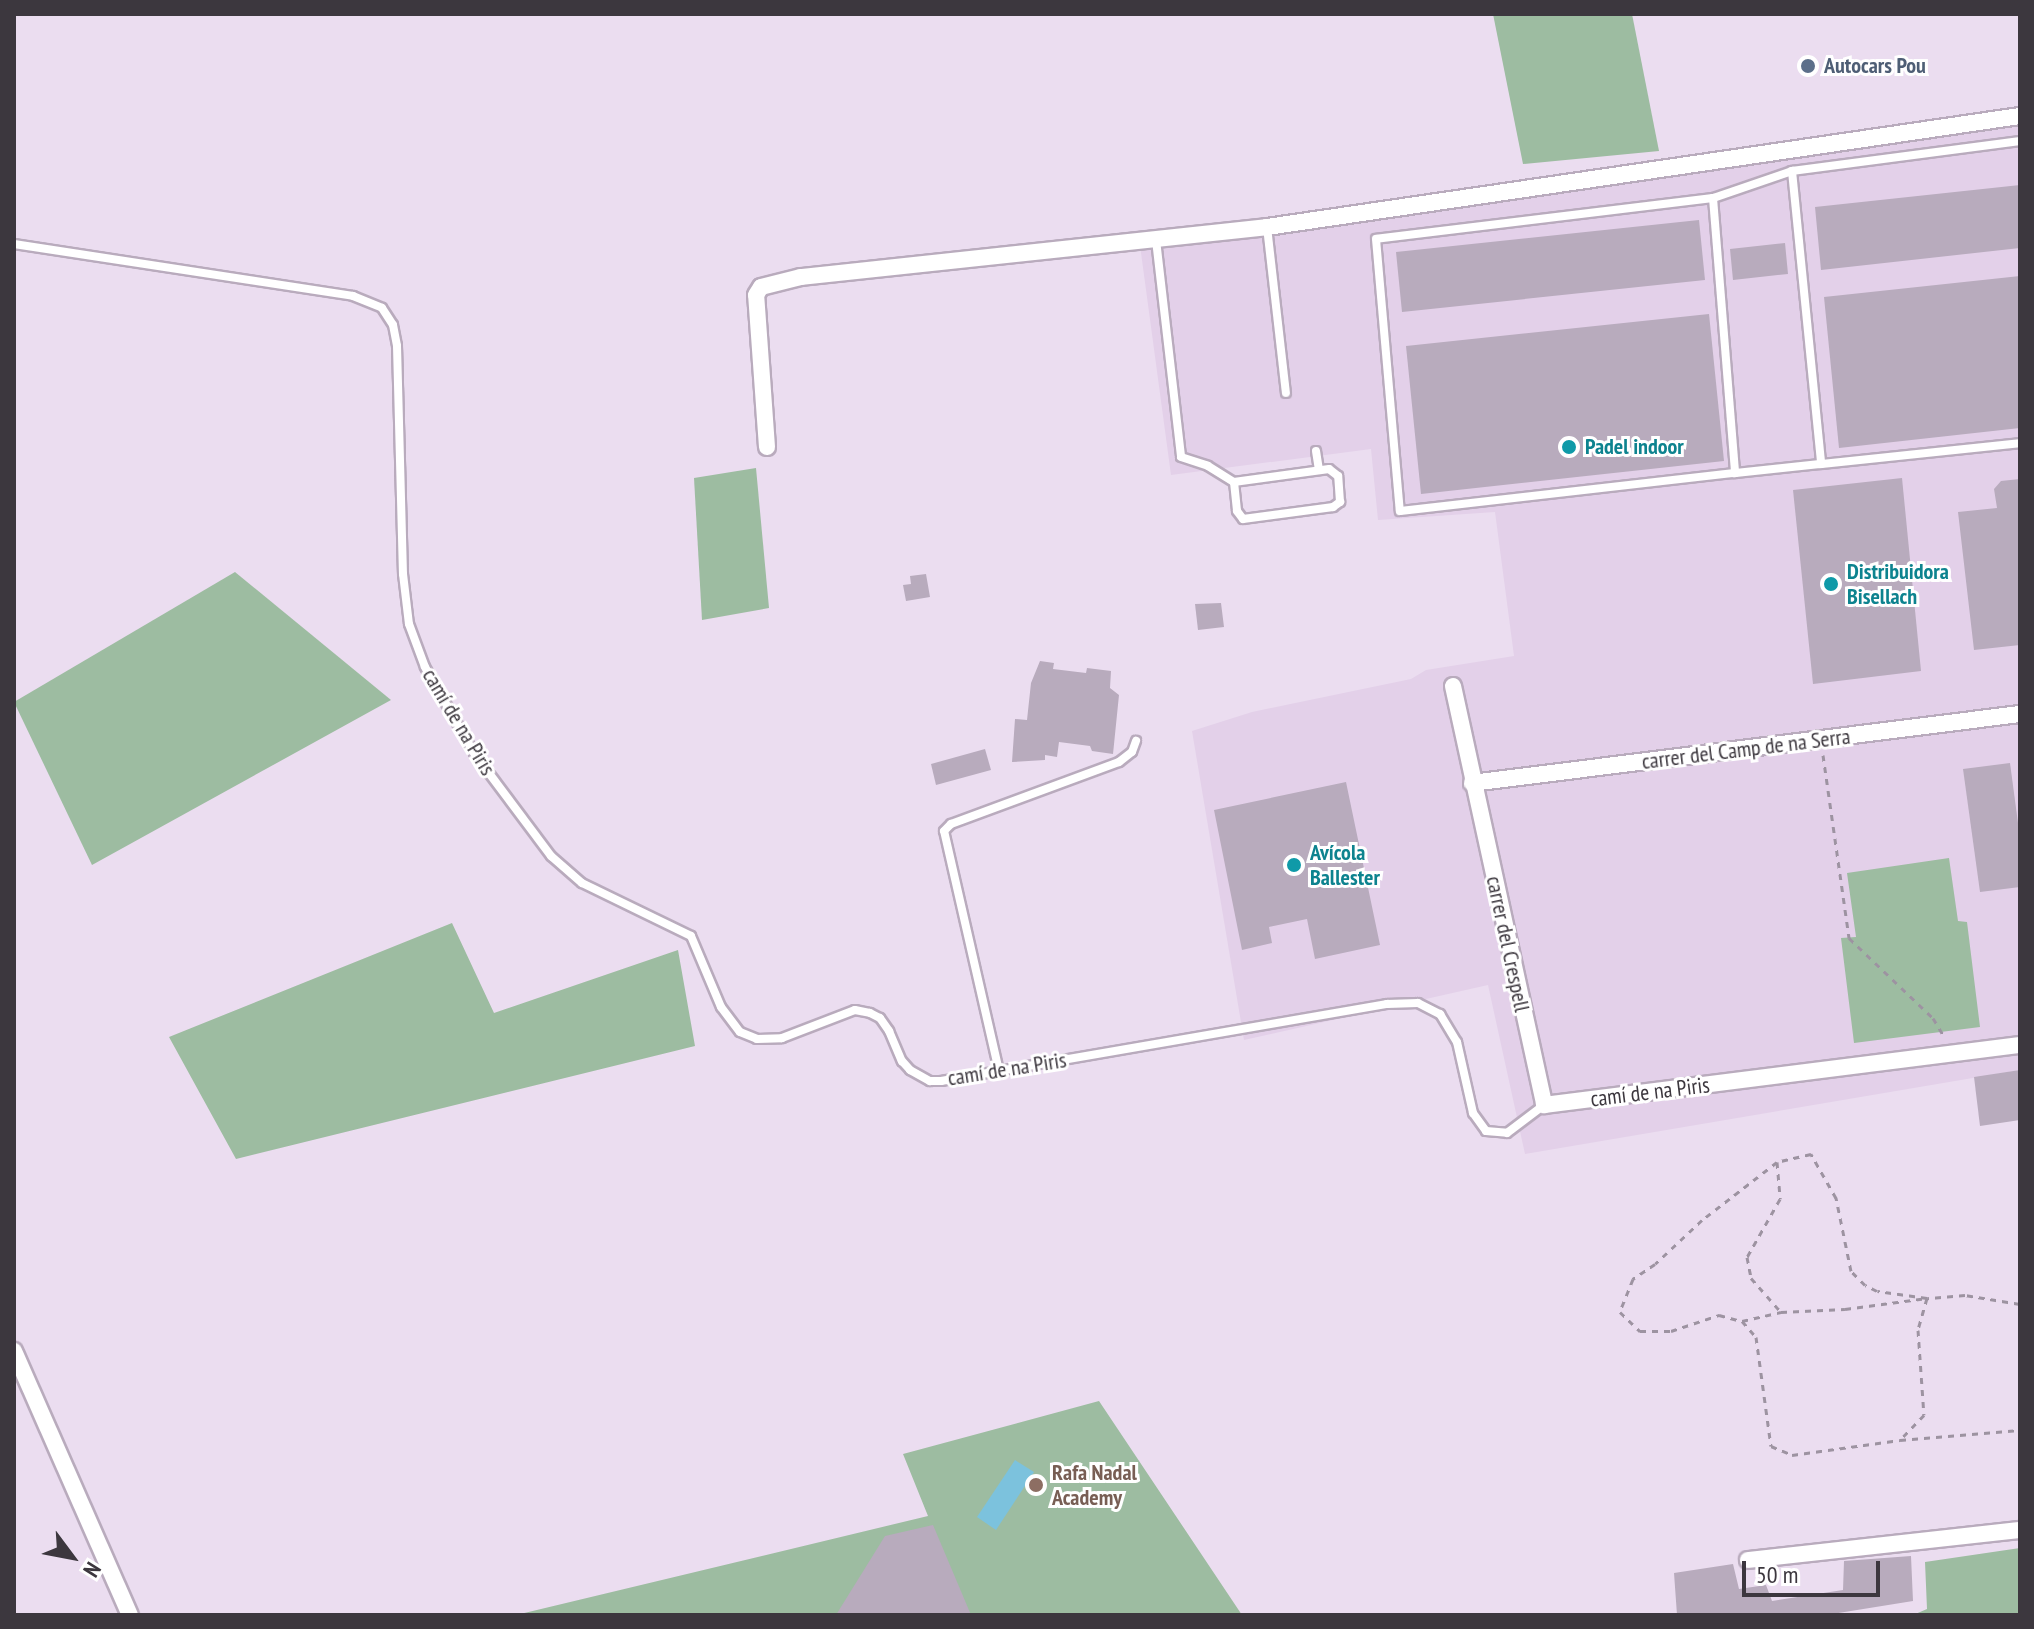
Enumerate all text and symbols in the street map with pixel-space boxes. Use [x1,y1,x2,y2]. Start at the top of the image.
place label: Autocars Pou [1824,53,1926,79]
marker: Autocars Pou [1799,57,1817,75]
place label: Padel indoor [1585,434,1684,460]
marker: Padel indoor [1560,438,1578,456]
place label: Distribuidora Bisellach [1847,558,1949,610]
marker: Distribuidora Bisellach [1822,575,1840,593]
street label: camí de na Piris [417,664,501,780]
street label: carrer del Camp de na Serra [1640,723,1852,775]
place label: Avícola Ballester [1310,839,1380,890]
marker: Avícola Ballester [1285,856,1303,874]
street label: carrer del Crespell [1481,874,1535,1014]
street label: camí de na Piris [946,1047,1068,1091]
street label: camí de na Piris [1589,1072,1711,1112]
place label: Rafa Nadal Academy [1052,1459,1137,1510]
marker: Rafa Nadal Academy [1027,1476,1045,1494]
north arrow [32,1517,112,1597]
scale bar [1746,1545,1884,1595]
text: N [77,1557,107,1582]
text: 50 m [1756,1559,1798,1590]

